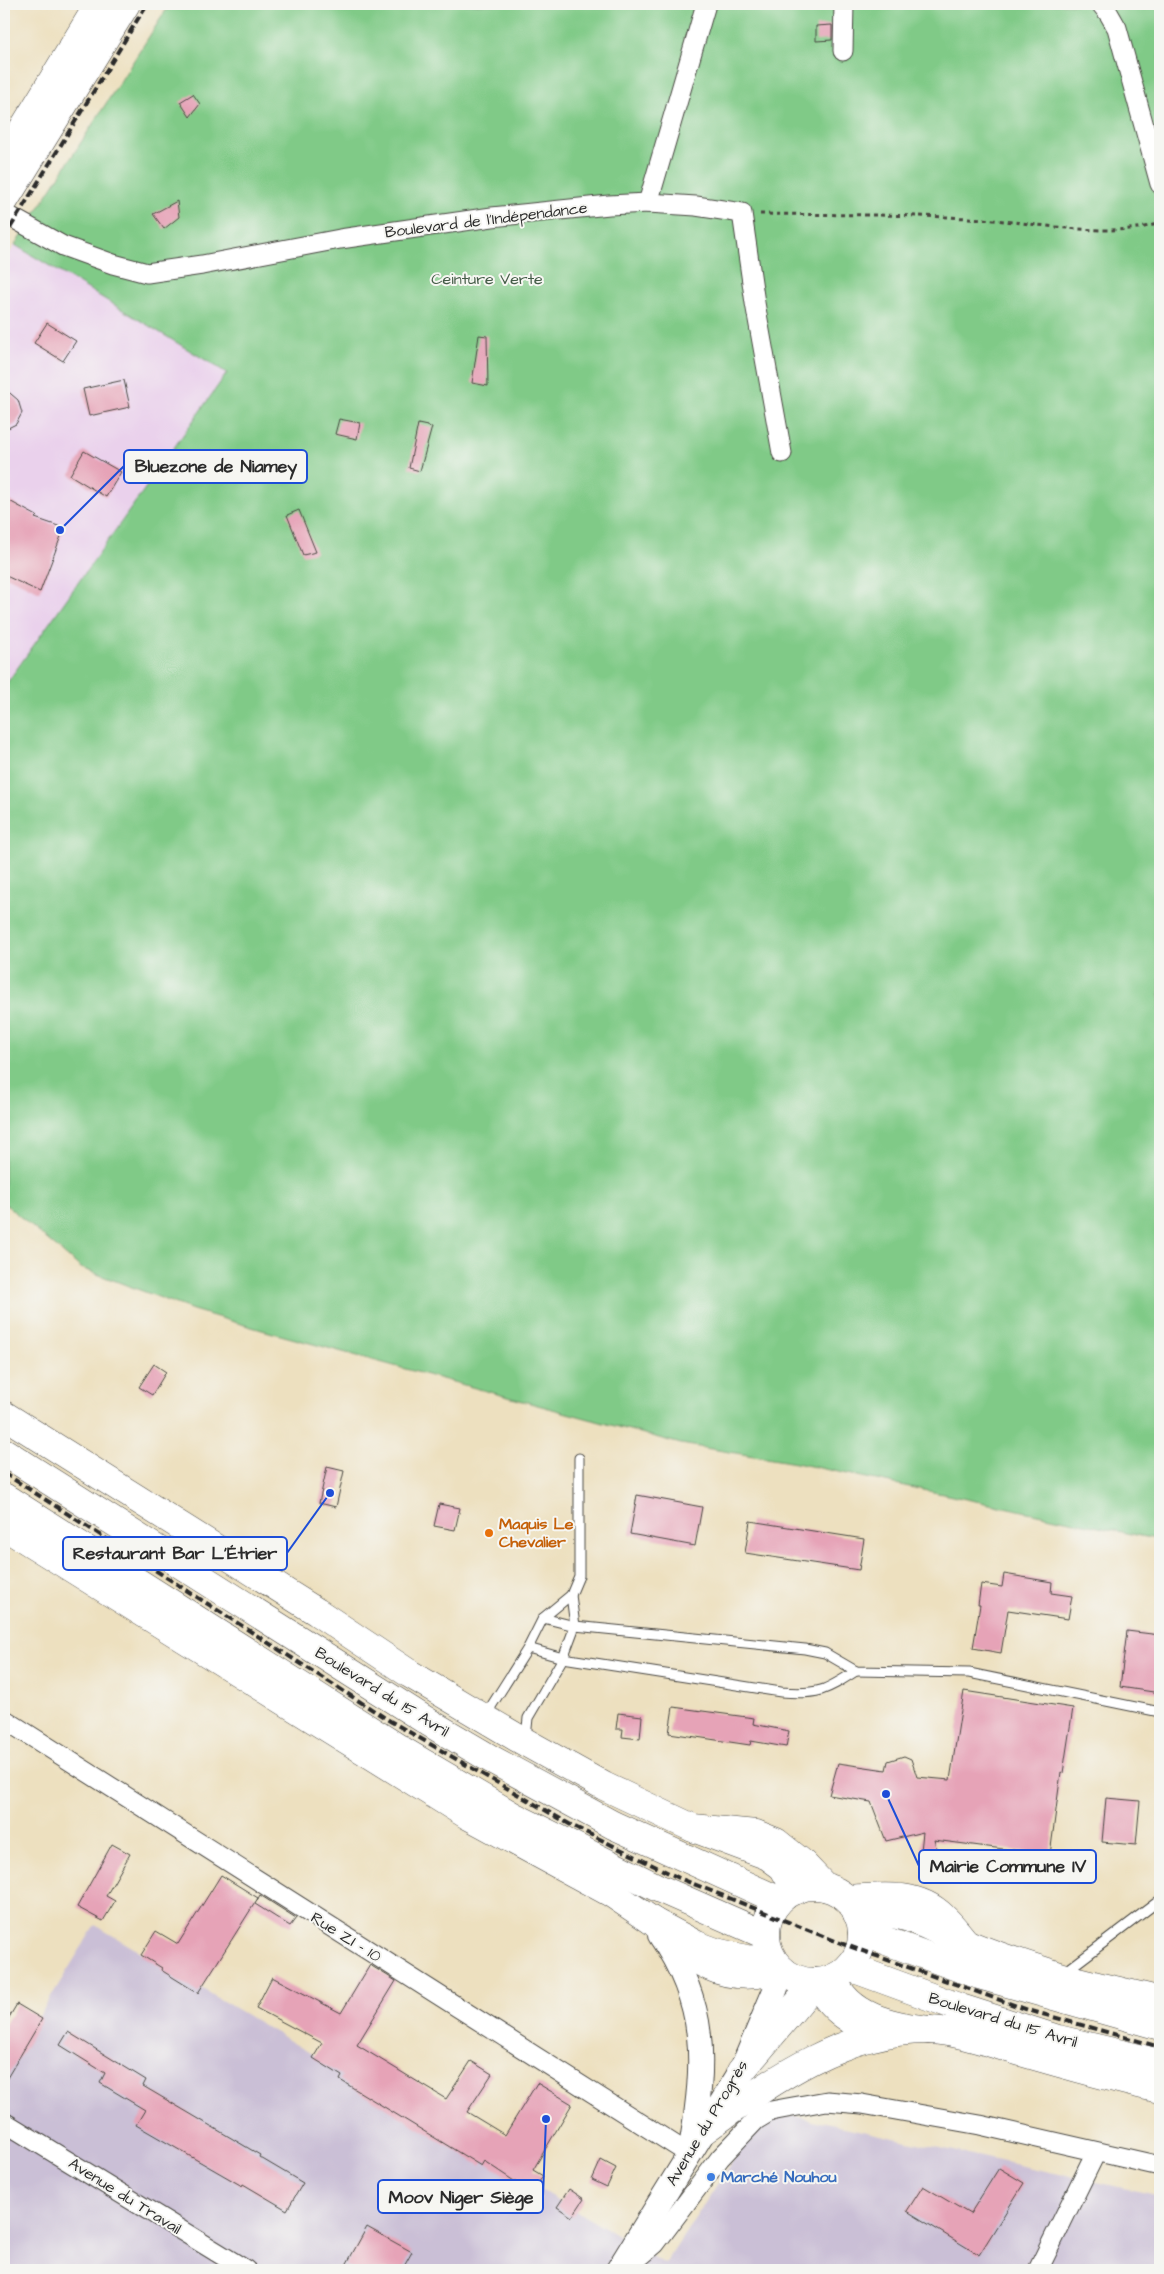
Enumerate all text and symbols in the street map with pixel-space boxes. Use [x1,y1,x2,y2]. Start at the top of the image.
street label: Boulevard de l'Indépendance [383,197,589,243]
park label: Ceinture Verte [431,268,543,290]
callout: Bluezone de Niamey [124,450,307,483]
text: Bluezone de Niamey [135,454,297,480]
place label: Maquis Le Chevalier [499,1513,574,1553]
marker: Maquis Le Chevalier [483,1527,495,1539]
callout: Restaurant Bar L’Étrier [63,1537,287,1570]
text: Restaurant Bar L’Étrier [73,1541,277,1566]
street label: Boulevard du 15 Avril [311,1642,453,1742]
callout: Mairie Commune IV [919,1850,1096,1883]
text: Mairie Commune IV [930,1854,1087,1879]
street label: Rue ZI - 10 [306,1907,386,1967]
street label: Boulevard du 15 Avril [926,1987,1080,2053]
street label: Avenue du Progrès [661,2056,754,2190]
street label: Avenue du Travail [64,2152,186,2240]
place label: Marché Nouhou [721,2166,837,2188]
marker: Marché Nouhou [705,2171,717,2183]
callout: Moov Niger Siège [378,2180,543,2213]
text: Moov Niger Siège [389,2185,534,2211]

